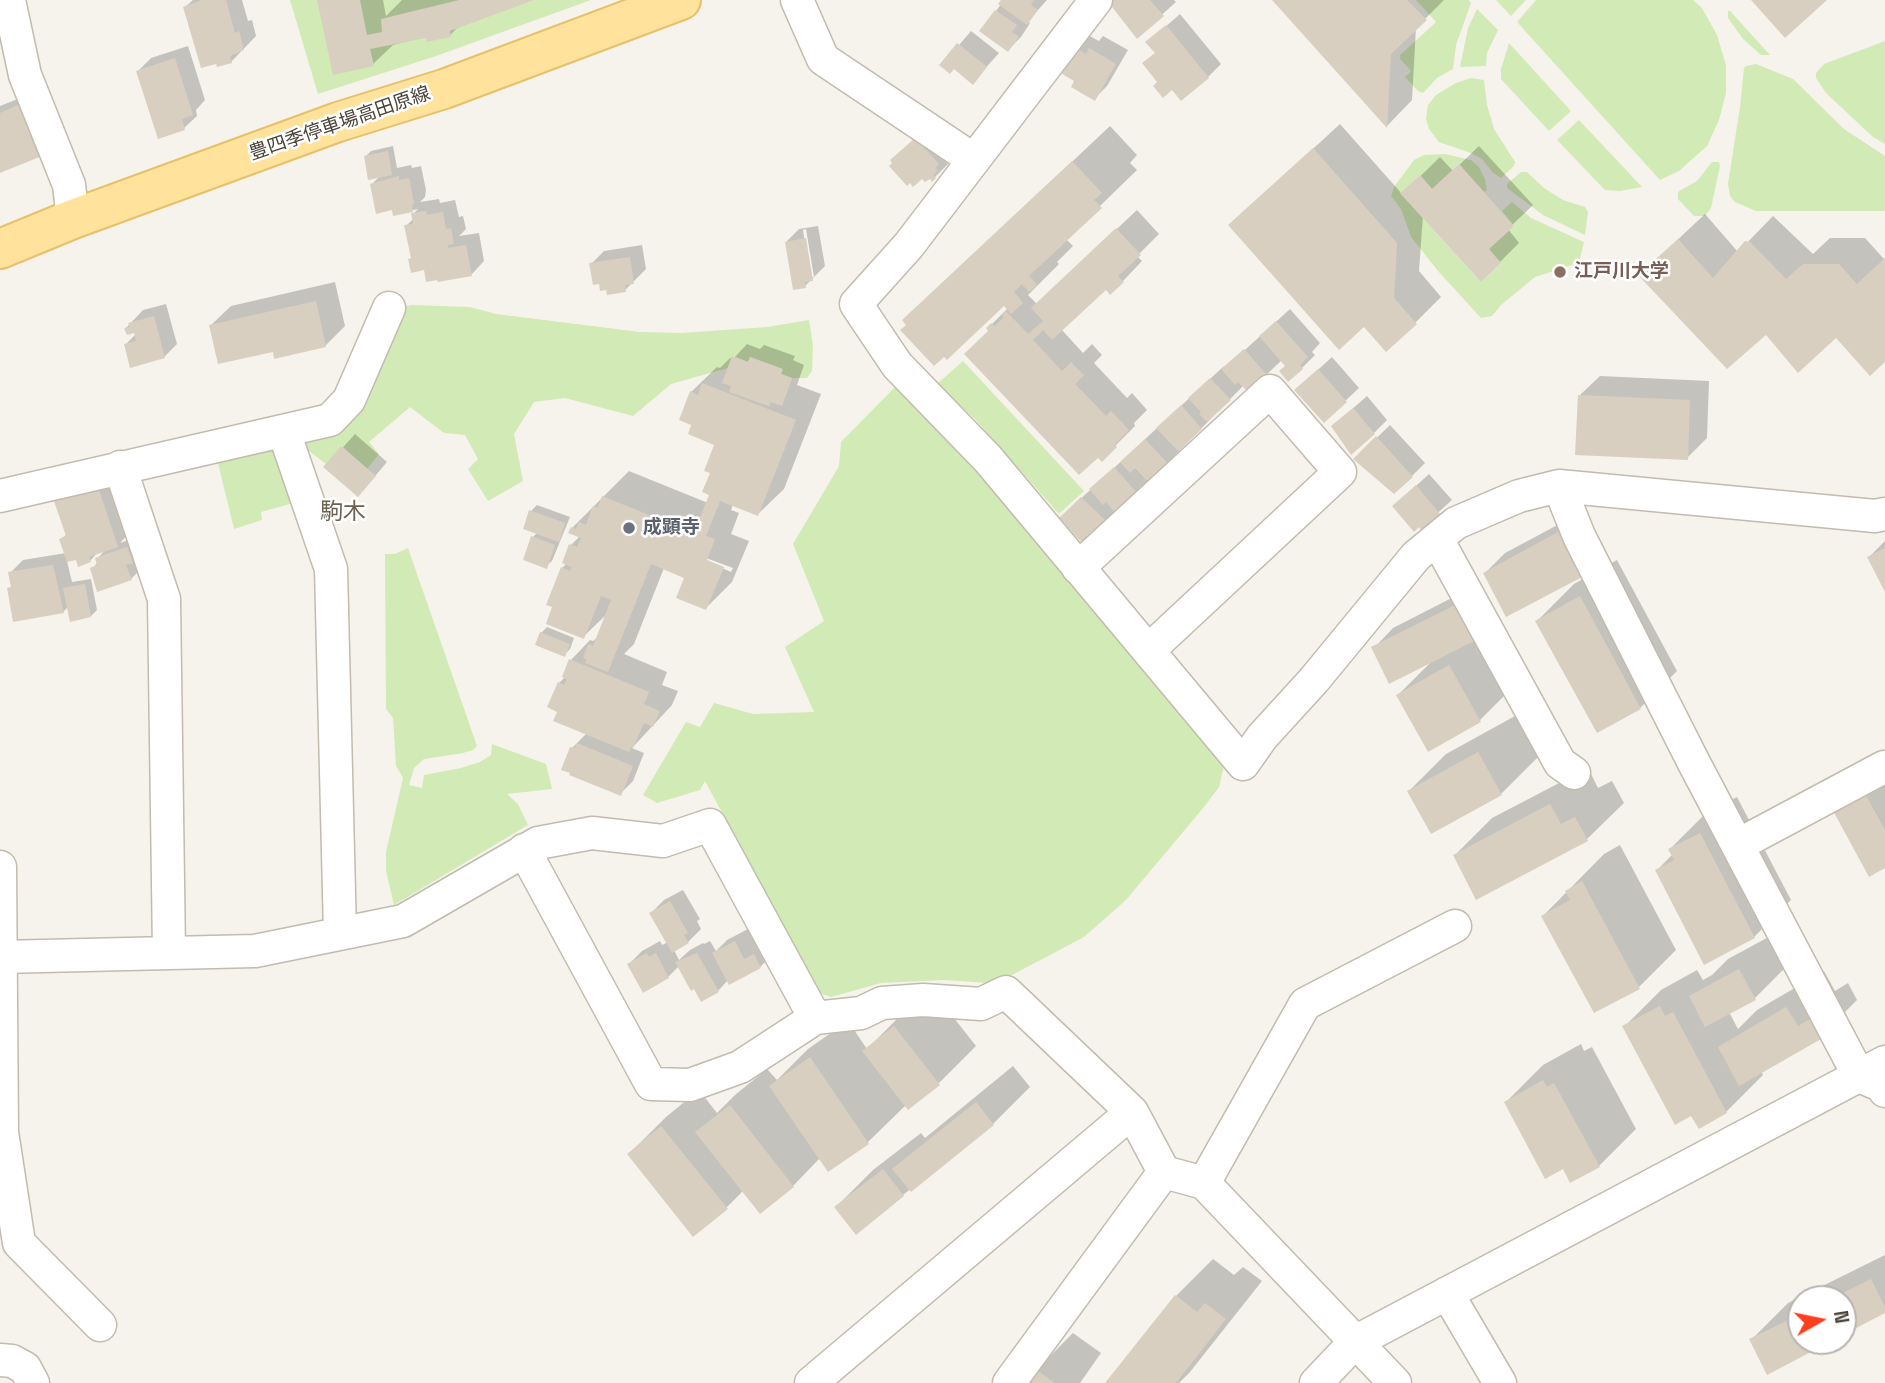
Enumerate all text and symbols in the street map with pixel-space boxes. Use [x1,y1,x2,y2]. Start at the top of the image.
street label: 豊四季停車場高田原線 [246,82,434,166]
place label: 江戸川大学 [1574,261,1669,283]
marker: 江戸川大学 [1552,264,1568,280]
district label: 駒木 [320,499,366,527]
place label: 成顕寺 [643,517,700,539]
marker: 成顕寺 [621,520,637,536]
north arrow [1787,1285,1857,1355]
text: N [1828,1309,1855,1325]

